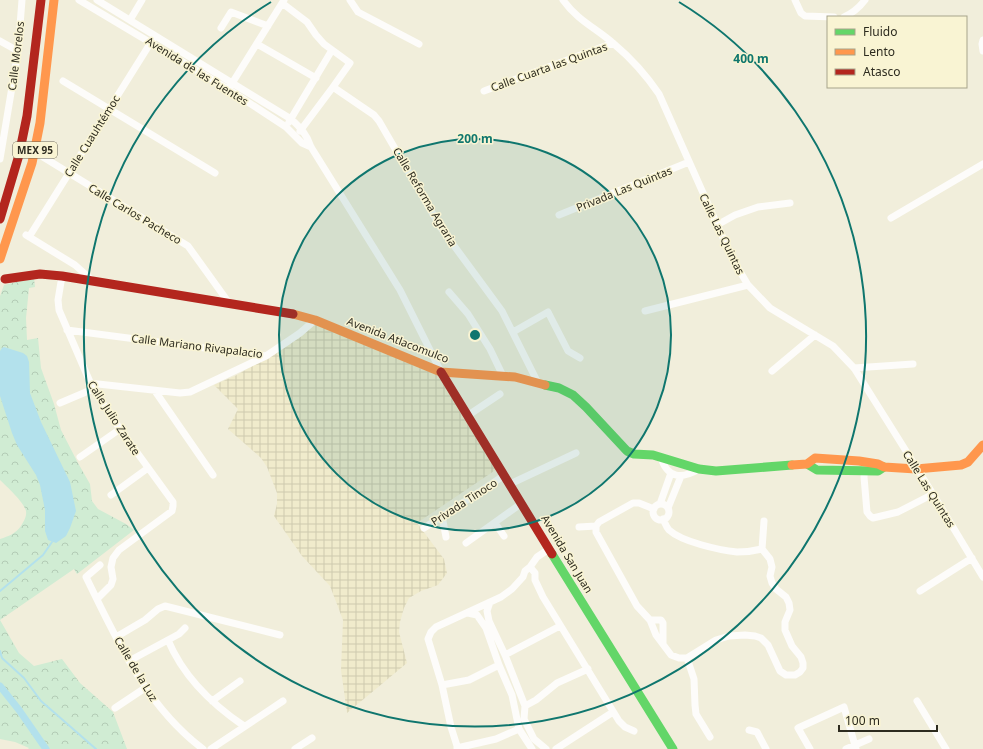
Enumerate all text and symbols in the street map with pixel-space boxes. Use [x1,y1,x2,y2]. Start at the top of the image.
legend [827,16,967,88]
street label: Calle Morelos [4,20,27,91]
text: Fluido [863,23,897,40]
street label: Avenida de las Fuentes [143,33,251,108]
street label: Calle Cuarta las Quintas [489,38,609,95]
text: Lento [863,43,895,60]
text: 400 m [733,50,769,67]
text: Atasco [863,63,901,80]
street label: Calle Cuauhtémoc [60,92,123,179]
text: 200 m [457,130,493,147]
road number: MEX 95 [13,142,57,158]
street label: Calle Reforma Agraria [390,144,461,249]
street label: Privada Las Quintas [574,162,674,215]
street label: Calle Carlos Pacheco [86,180,185,248]
street label: Calle Las Quintas [696,191,749,277]
street label: Avenida Atlacomulco [345,313,452,366]
centre of rings [468,328,482,342]
street label: Calle Mariano Rivapalacio [131,330,264,361]
street label: Calle Julio Zarate [85,378,144,458]
street label: Calle Las Quintas [900,447,959,530]
street label: Privada Tinoco [428,474,500,529]
street label: Avenida San Juan [538,512,597,596]
street label: Calle de la Luz [111,633,162,704]
scale bar [839,707,937,733]
text: 100 m [845,712,880,729]

